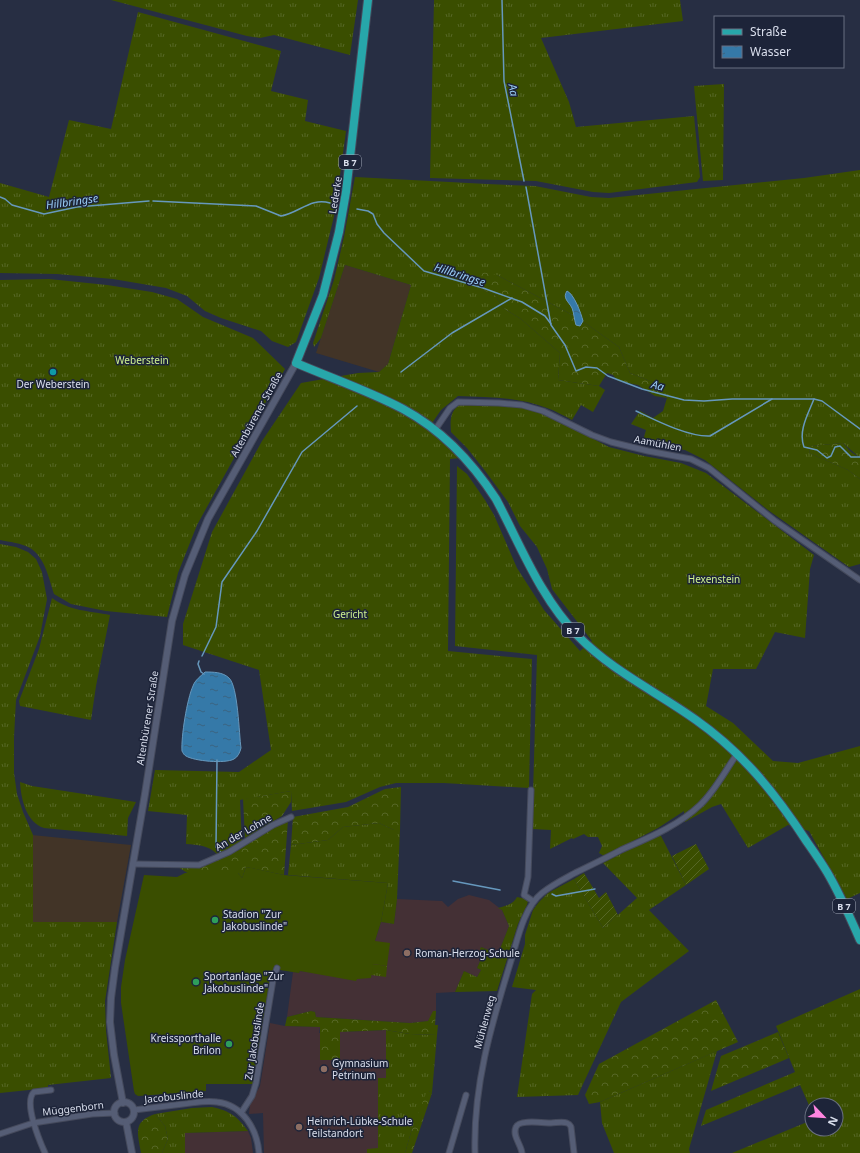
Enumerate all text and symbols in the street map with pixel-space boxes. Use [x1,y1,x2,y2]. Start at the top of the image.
legend [714,16,844,68]
text: Straße [750,23,787,40]
text: Wasser [750,43,791,60]
water label: Aa [505,81,523,98]
road number: B 7 [339,155,361,169]
street label: Lederke [325,175,345,215]
water label: Hillbringse [45,190,100,212]
water label: Hillbringse [433,259,488,289]
park label: Weberstein [115,353,169,367]
marker: Der Weberstein [48,367,58,377]
street label: Altenbürener Straße [227,369,285,459]
water label: Aa [649,376,667,394]
place label: Der Weberstein [16,377,90,391]
street label: Aamühlen [633,432,683,454]
park label: Hexenstein [688,572,740,586]
park label: Gericht [333,607,367,621]
road number: B 7 [562,623,584,637]
street label: Altenbürener Straße [133,669,161,766]
street label: An der Lohne [212,810,274,854]
road number: B 7 [833,899,855,913]
place label: Stadion "Zur Jakobuslinde" [222,907,287,933]
marker: Stadion "Zur Jakobuslinde" [210,915,220,925]
place label: Roman-Herzog-Schule [415,946,520,960]
marker: Roman-Herzog-Schule [402,948,412,958]
place label: Sportanlage "Zur Jakobuslinde" [203,969,284,995]
marker: Sportanlage "Zur Jakobuslinde" [191,977,201,987]
street label: Mühlenweg [470,993,498,1051]
street label: Zur Jakobuslinde [241,1001,267,1081]
place label: Kreissporthalle Brilon [151,1031,221,1057]
marker: Kreissporthalle Brilon [224,1039,234,1049]
place label: Gymnasium Petrinum [332,1056,388,1082]
marker: Gymnasium Petrinum [319,1064,329,1074]
street label: Jacobuslinde [143,1086,205,1106]
street label: Müggenborn [41,1097,105,1119]
north arrow [804,1097,844,1137]
place label: Heinrich-Lübke-Schule Teilstandort [307,1114,413,1140]
text: N [825,1114,842,1129]
marker: Heinrich-Lübke-Schule Teilstandort [294,1122,304,1132]

